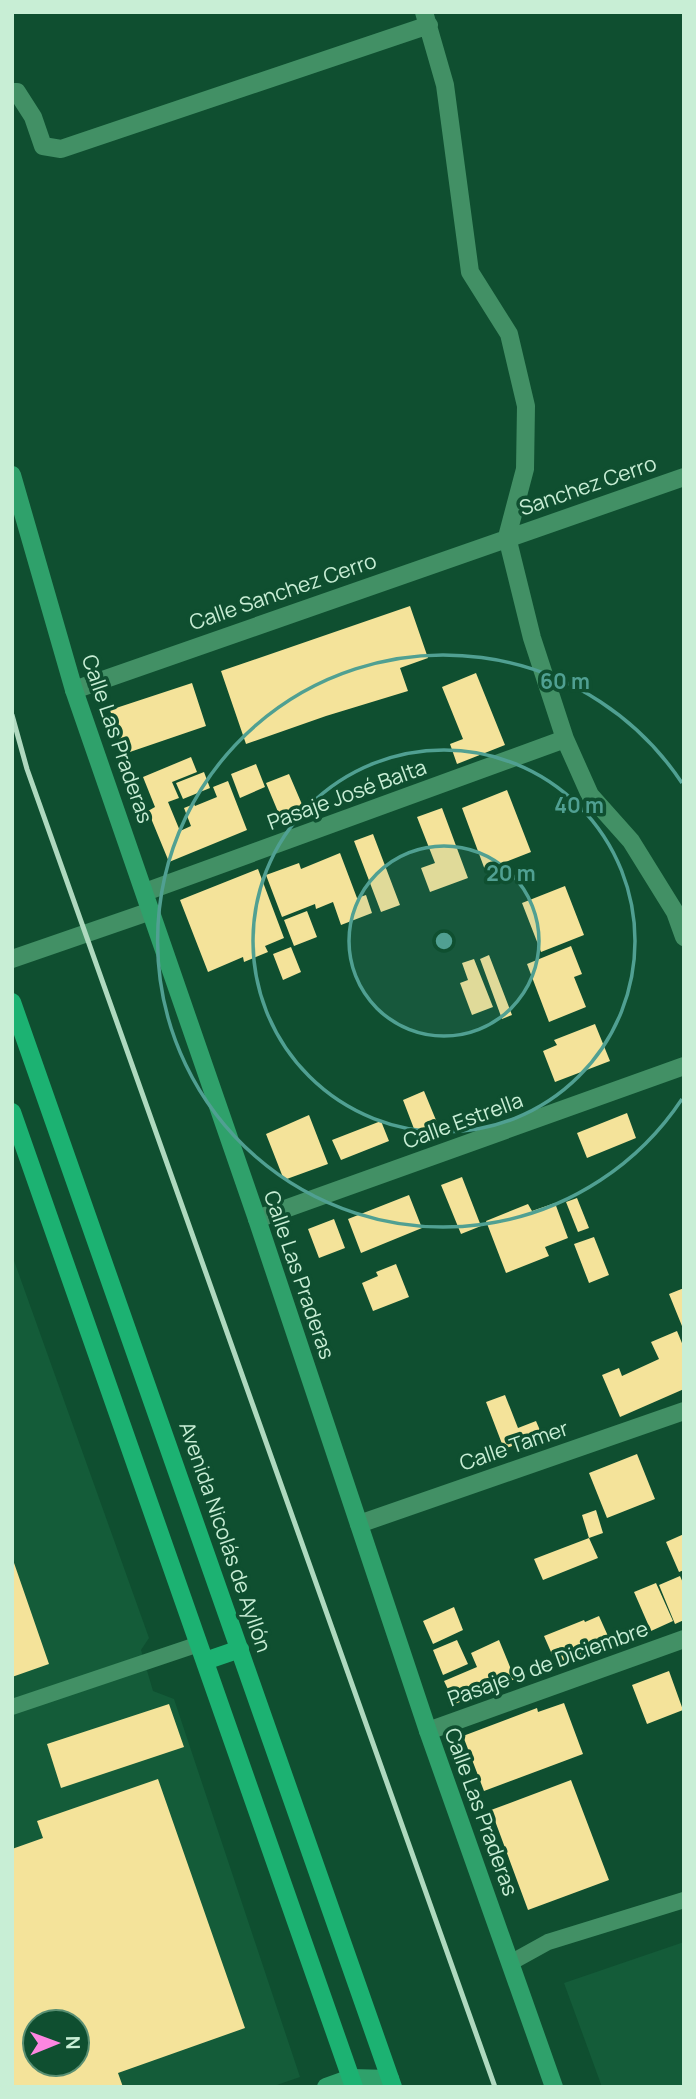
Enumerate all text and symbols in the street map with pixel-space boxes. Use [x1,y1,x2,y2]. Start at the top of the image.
street label: Sanchez Cerro [515,448,660,522]
street label: Calle Sanchez Cerro [185,546,380,636]
street label: Calle Las Praderas [76,651,160,827]
text: 60 m [540,667,590,695]
street label: Pasaje José Balta [263,752,430,836]
text: 40 m [554,791,604,819]
text: 20 m [486,859,536,887]
centre of rings [432,929,456,953]
street label: Calle Estrella [399,1085,526,1155]
street label: Calle Las Praderas [258,1187,342,1363]
street label: Calle Tamer [456,1413,572,1477]
street label: Avenida Nicolás de Ayllón [173,1418,279,1656]
street label: Pasaje 9 de Diciembre [444,1614,652,1712]
street label: Calle Las Praderas [439,1724,525,1899]
north arrow [21,2008,91,2078]
text: N [60,2036,86,2050]

